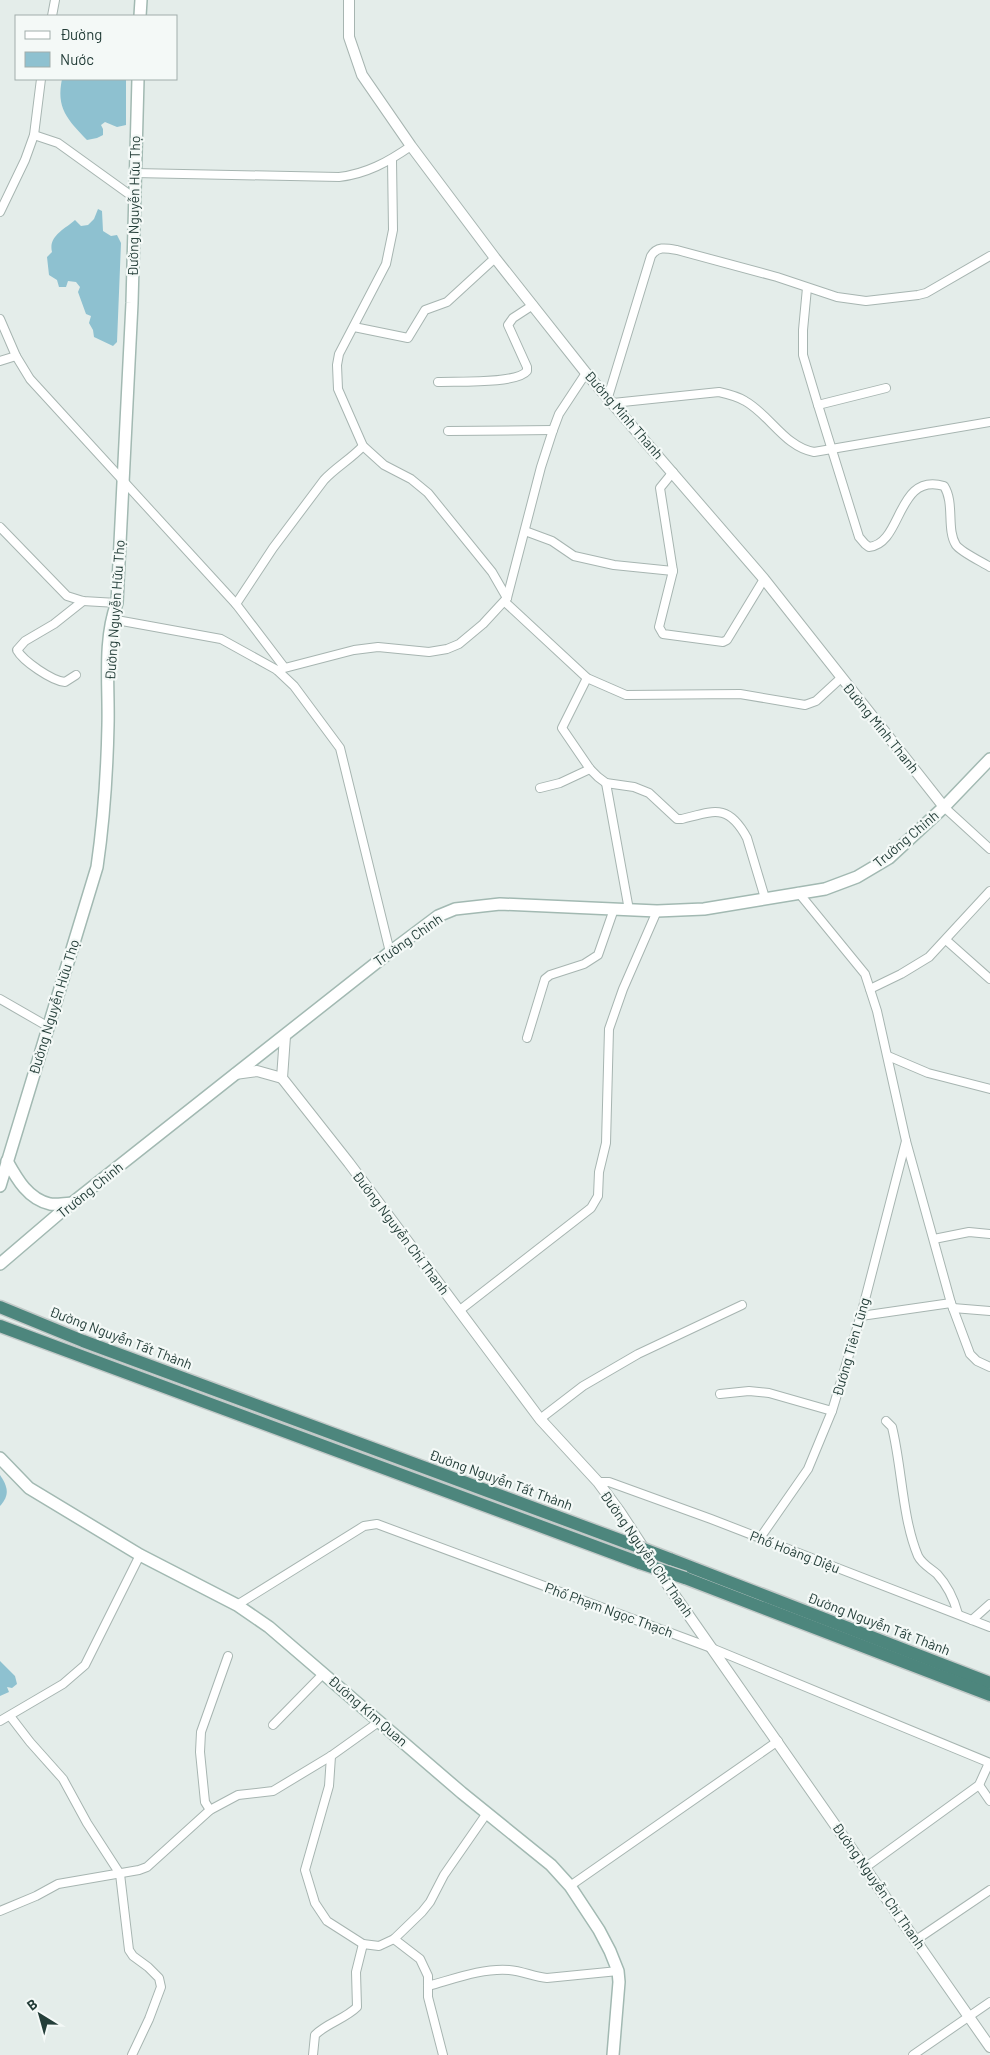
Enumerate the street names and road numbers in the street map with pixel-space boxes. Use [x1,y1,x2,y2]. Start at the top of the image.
street label: Đường Nguyễn Hữu Thọ [124,136,143,276]
street label: Đường Minh Thanh [581,367,667,462]
street label: Đường Nguyễn Hữu Thọ [101,539,128,681]
street label: Đường Minh Thanh [840,679,923,776]
street label: Trường Chinh [870,806,942,871]
street label: Trường Chinh [370,910,445,969]
street label: Đường Nguyễn Hữu Thọ [25,937,82,1077]
street label: Trường Chinh [53,1158,126,1221]
street label: Đường Nguyễn Chí Thanh [349,1168,453,1298]
street label: Đường Tiên Lũng [828,1296,873,1398]
street label: Đường Nguyễn Tất Thành [48,1302,195,1373]
street label: Đường Nguyễn Tất Thành [427,1446,575,1513]
street label: Đường Nguyễn Chí Thanh [597,1487,697,1620]
street label: Phố Hoàng Diệu [748,1527,843,1576]
street label: Phố Phạm Ngọc Thạch [543,1578,676,1641]
street label: Đường Nguyễn Tất Thành [806,1588,953,1659]
street label: Đường Kim Quan [325,1672,411,1750]
street label: Đường Nguyễn Chí Thanh [829,1819,929,1952]

